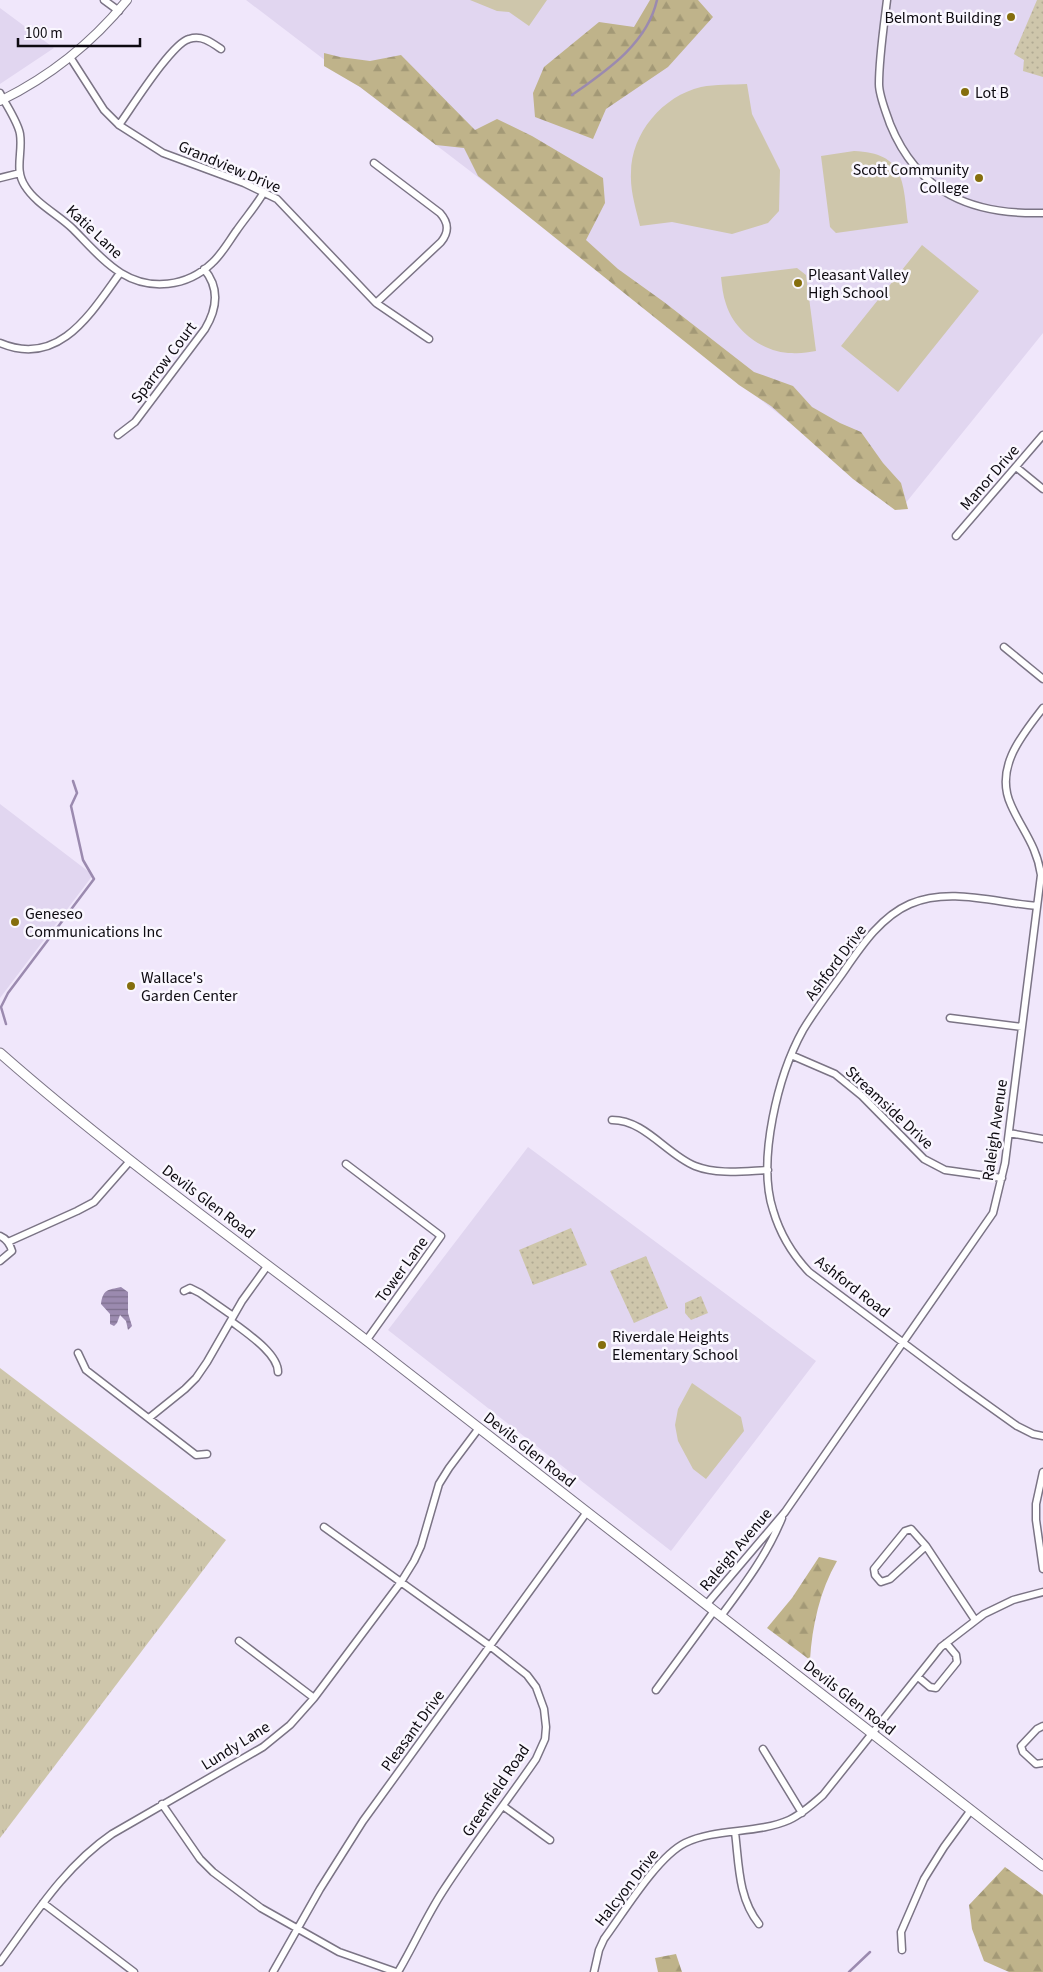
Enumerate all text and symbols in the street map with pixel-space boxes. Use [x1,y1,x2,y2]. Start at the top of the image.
place label: Belmont Building [885,7,1001,29]
marker: Belmont Building [1005,11,1017,23]
scale bar [18,15,140,47]
text: 100 m [25,23,63,44]
place label: Lot B [975,82,1009,104]
marker: Lot B [959,86,971,98]
street label: Grandview Drive [175,135,284,198]
place label: Scott Community College [853,159,970,199]
marker: Scott Community College [973,172,985,184]
street label: Katie Lane [61,200,128,264]
place label: Pleasant Valley High School [808,264,909,304]
marker: Pleasant Valley High School [792,277,804,289]
street label: Sparrow Court [126,317,202,408]
street label: Manor Drive [955,440,1025,515]
place label: Geneseo Communications Inc [25,903,163,943]
marker: Geneseo Communications Inc [9,916,21,928]
street label: Ashford Drive [800,920,872,1005]
place label: Wallace's Garden Center [141,967,238,1007]
marker: Wallace's Garden Center [125,980,137,992]
street label: Streamside Drive [840,1061,938,1154]
street label: Raleigh Avenue [977,1078,1013,1182]
street label: Devils Glen Road [157,1159,260,1244]
street label: Tower Lane [370,1232,433,1307]
street label: Ashford Road [810,1251,894,1323]
place label: Riverdale Heights Elementary School [612,1326,738,1366]
marker: Riverdale Heights Elementary School [596,1339,608,1351]
street label: Devils Glen Road [479,1407,580,1493]
street label: Raleigh Avenue [694,1503,777,1596]
street label: Devils Glen Road [799,1655,900,1741]
street label: Pleasant Drive [376,1685,450,1776]
street label: Lundy Lane [197,1716,274,1776]
street label: Greenfield Road [457,1740,535,1841]
street label: Halcyon Drive [590,1844,664,1931]

